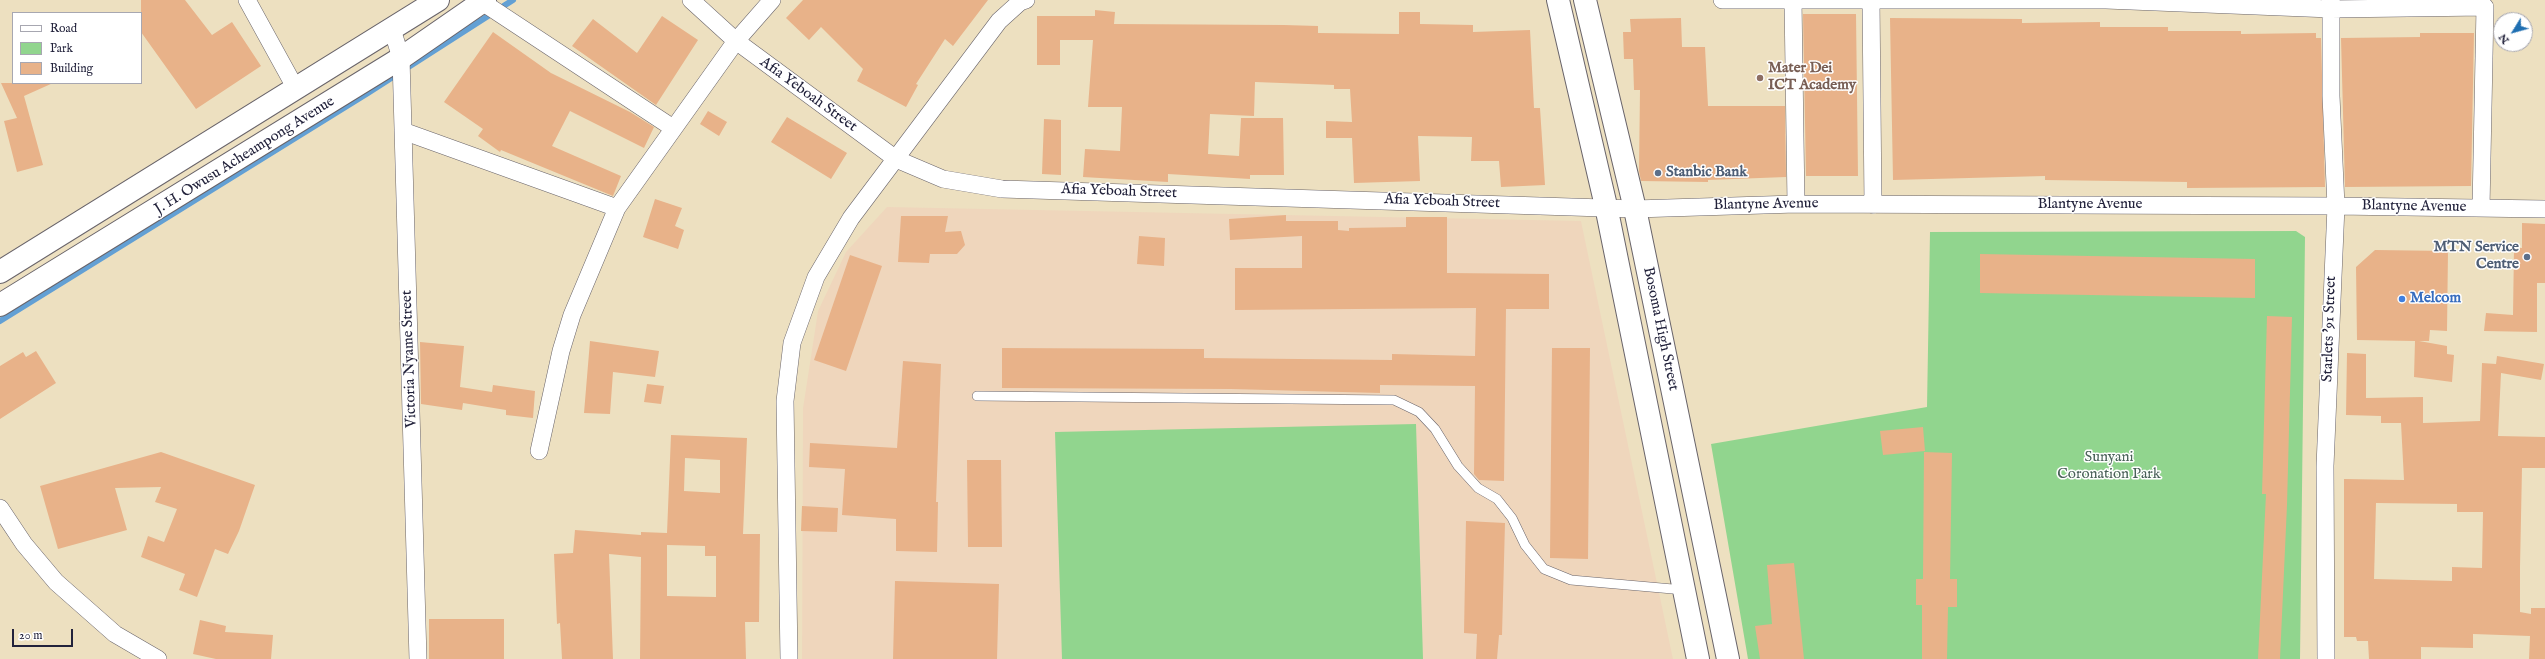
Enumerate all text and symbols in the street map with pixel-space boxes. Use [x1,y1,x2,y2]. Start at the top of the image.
legend [12,12,142,84]
north arrow [2493,12,2533,52]
text: Road [50,21,77,36]
text: N [2496,31,2513,47]
text: Park [50,41,73,56]
street label: Afia Yeboah Street [756,54,860,136]
place label: Mater Dei ICT Academy [1768,60,1856,95]
text: Building [50,61,93,76]
marker: Mater Dei ICT Academy [1755,73,1765,83]
street label: J. H. Owusu Acheampong Avenue [152,93,338,219]
place label: Stanbic Bank [1666,164,1747,182]
marker: Stanbic Bank [1653,168,1663,178]
street label: Afia Yeboah Street [1061,181,1177,203]
street label: Afia Yeboah Street [1384,191,1500,213]
street label: Blantyne Avenue [1713,195,1819,215]
street label: Blantyne Avenue [2038,196,2142,214]
street label: Blantyne Avenue [2361,197,2467,217]
place label: MTN Service Centre [2434,239,2519,274]
marker: MTN Service Centre [2522,252,2532,262]
street label: Bosoma High Street [1638,265,1682,393]
street label: Starlets '91 Street [2319,276,2341,382]
street label: Victoria Nyame Street [399,290,421,428]
place label: Melcom [2410,290,2461,308]
marker: Melcom [2397,294,2407,304]
park label: Sunyani Coronation Park [2057,449,2161,484]
scale bar [14,621,75,647]
text: 20 m [19,628,42,643]

